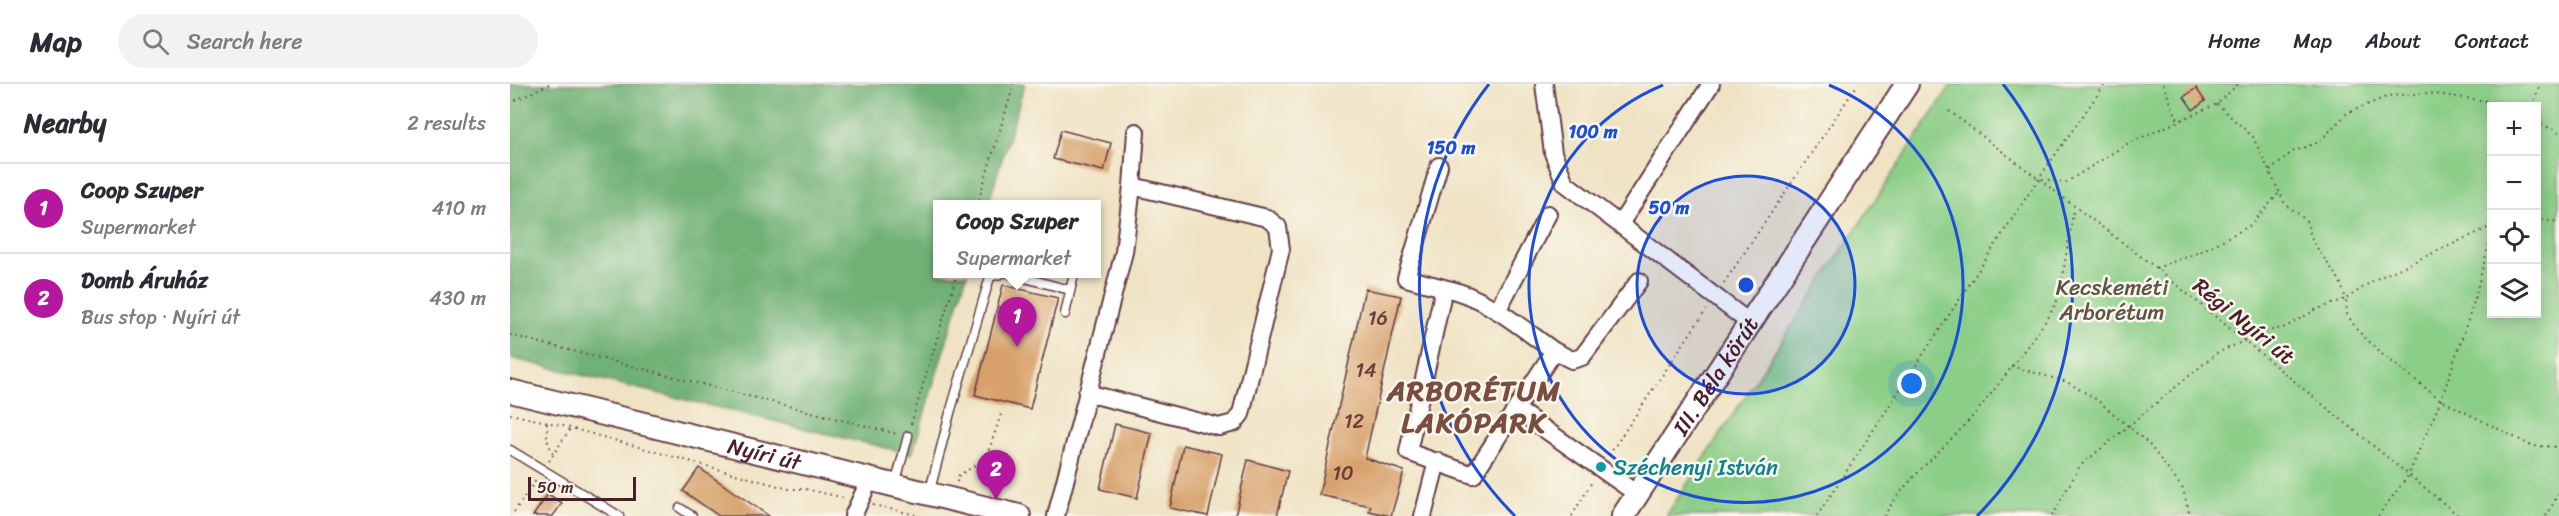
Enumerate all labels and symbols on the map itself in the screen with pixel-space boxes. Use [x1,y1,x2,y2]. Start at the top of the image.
text: 100 m [1569,116,1618,148]
text: 150 m [1427,132,1475,164]
text: 50 m [1649,192,1690,224]
street label: Régi Nyíri út [2184,267,2304,375]
park label: Kecskeméti Arborétum [2056,268,2169,332]
centre of rings [1736,275,1756,295]
pin: 1 [998,298,1036,347]
house number: 16 [1368,301,1388,336]
street label: III. Béla körút [1661,308,1769,444]
house number: 14 [1355,353,1377,388]
district label: ARBORÉTUM LAKÓPARK [1386,366,1561,447]
your location [1897,369,1926,398]
house number: 12 [1344,404,1365,439]
street label: Nyíri út [724,426,806,482]
place label: Széchenyi István [1613,448,1778,487]
pin: 2 [976,450,1016,500]
house number: 10 [1332,456,1354,491]
marker: Széchenyi István [1594,460,1608,474]
scale bar [528,474,636,502]

